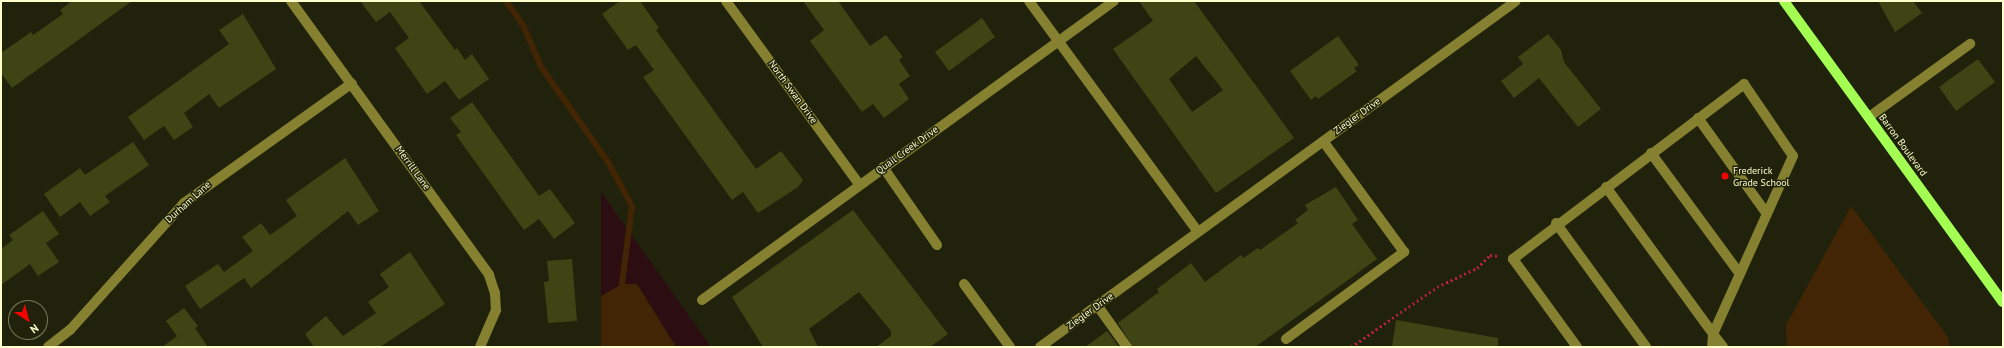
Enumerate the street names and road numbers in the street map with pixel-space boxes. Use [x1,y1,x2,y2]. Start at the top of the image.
street label: North Swan Drive [766,58,820,126]
street label: Ziegler Drive [1331,95,1383,137]
street label: Barron Boulevard [1876,112,1930,178]
street label: Quail Creek Drive [873,123,941,177]
street label: Merrill Lane [393,144,433,192]
street label: Durham Lane [163,178,213,226]
street label: Ziegler Drive [1064,290,1116,332]

